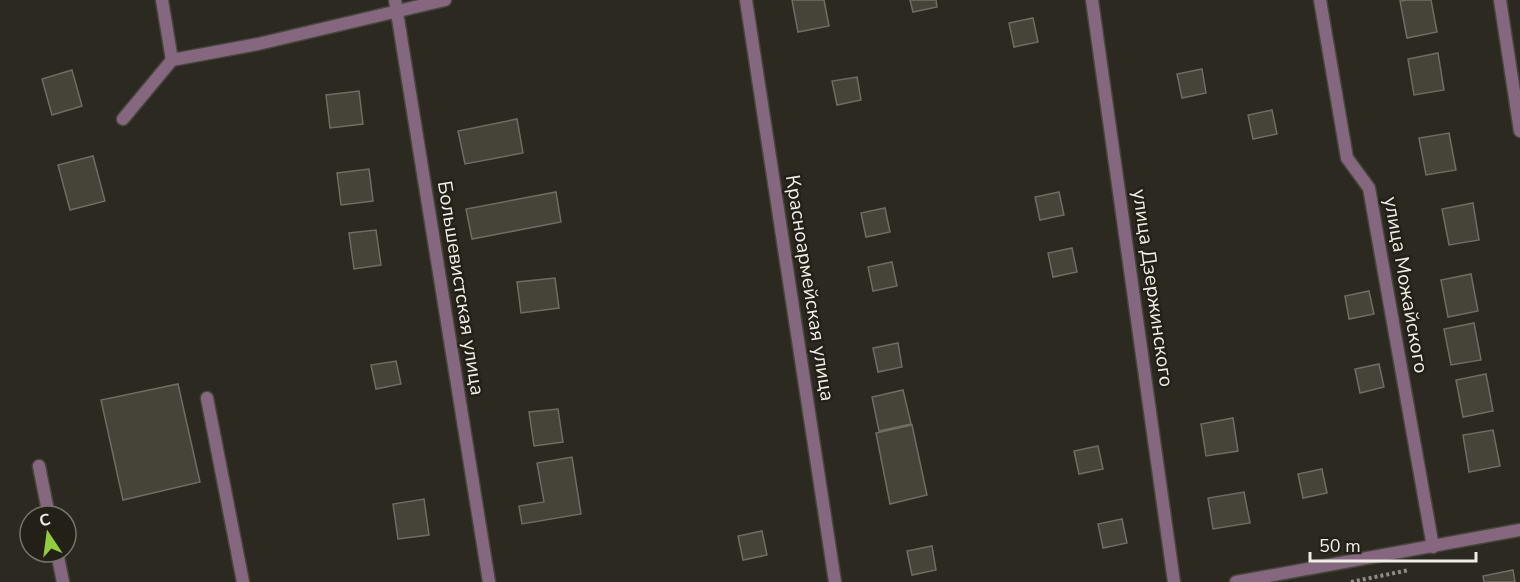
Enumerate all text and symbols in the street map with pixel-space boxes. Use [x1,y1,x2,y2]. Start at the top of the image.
street label: Красноармейская улица [779,173,841,403]
street label: Большевистская улица [431,179,491,397]
street label: улица Дзержинского [1126,187,1180,389]
street label: улица Можайского [1377,195,1435,375]
north arrow [18,504,78,564]
text: С [37,508,53,532]
scale bar [1310,525,1476,563]
text: 50 m [1319,534,1361,558]

